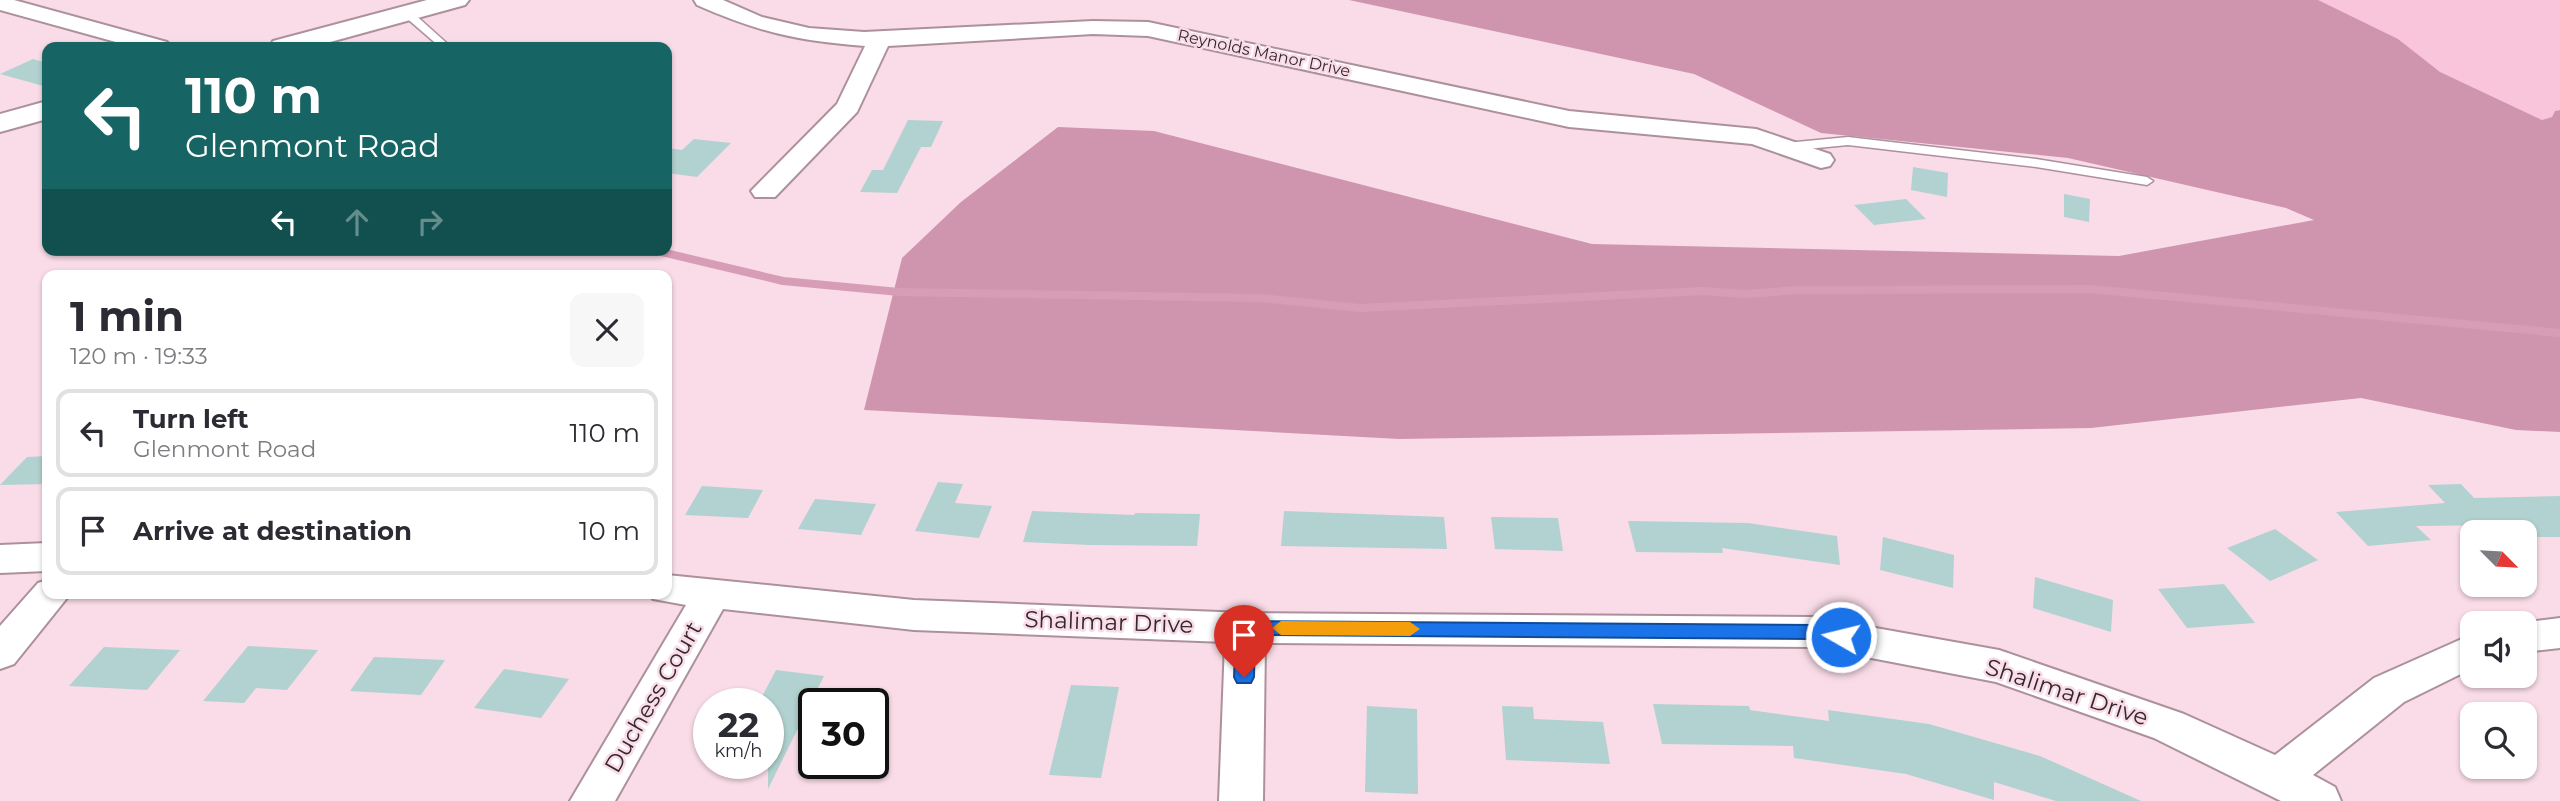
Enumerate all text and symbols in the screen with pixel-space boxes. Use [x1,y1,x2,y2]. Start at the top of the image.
street label: Reynolds Manor Drive [1176,25,1352,81]
text: 110 m [185,66,322,125]
icon: left [70,70,161,161]
text: Glenmont Road [185,126,440,165]
icon: left [265,203,303,241]
icon: ahead [338,203,376,241]
icon: right [411,203,449,241]
text: 1 min [70,290,184,342]
button: close [570,293,644,367]
text: 120 m · 19:33 [70,342,208,370]
text: Turn left [133,403,249,435]
icon: left [74,414,112,452]
text: 110 m [570,417,640,449]
text: Glenmont Road [133,435,316,463]
icon: arrive [74,512,112,550]
text: Arrive at destination [133,515,412,547]
text: 10 m [579,515,640,547]
north arrow [2460,520,2538,597]
map controls [2460,520,2537,779]
position arrow [1804,600,1878,674]
street label: Shalimar Drive [1024,605,1194,639]
pin [1214,605,1274,677]
button: sound [2460,611,2537,688]
icon: arrive [1225,616,1263,654]
street label: Duchess Court [598,617,708,777]
street label: Shalimar Drive [1982,653,2152,731]
speed limit sign: 30 [798,688,889,779]
button: search [2460,702,2537,779]
text: 22 [718,703,759,746]
text: km/h [714,740,763,762]

